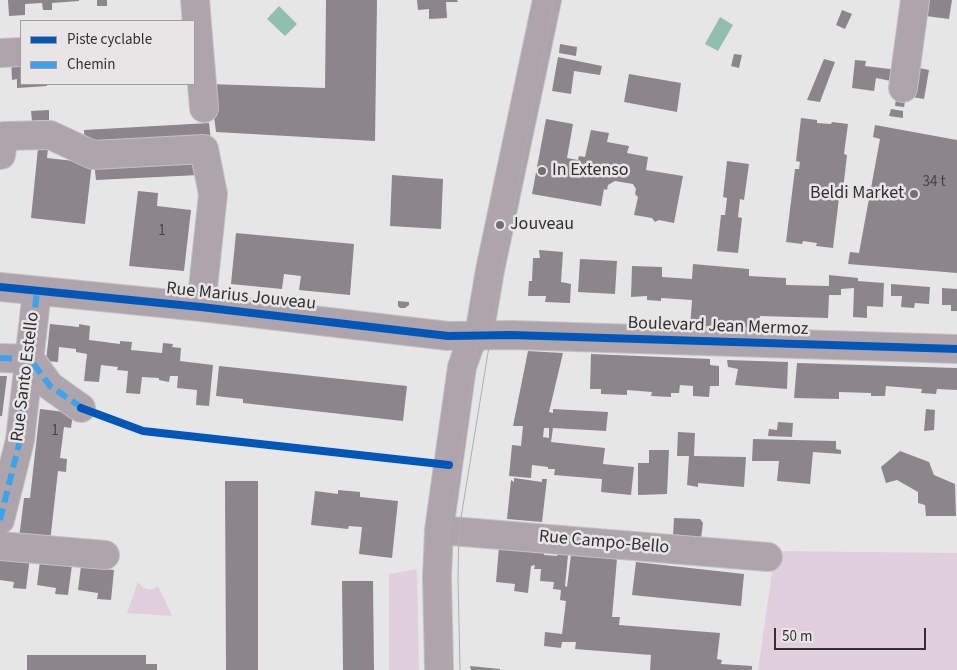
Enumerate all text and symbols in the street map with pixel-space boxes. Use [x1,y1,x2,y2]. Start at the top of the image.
legend [20,20,195,85]
text: Piste cyclable [67,29,152,50]
text: Chemin [67,54,116,75]
place label: In Extenso [552,160,629,182]
marker: In Extenso [536,165,548,177]
house number: 34 t [923,174,945,192]
place label: Beldi Market [810,183,904,205]
marker: Beldi Market [908,188,920,200]
place label: Jouveau [510,214,574,236]
marker: Jouveau [494,219,506,231]
house number: 1 [158,223,166,241]
street label: Rue Marius Jouveau [165,278,317,316]
street label: Rue Santo Estello [7,311,45,443]
street label: Boulevard Jean Mermoz [627,313,809,341]
house number: 1 [51,423,59,441]
street label: Rue Campo-Bello [538,527,670,559]
scale bar [777,618,930,650]
text: 50 m [782,626,812,647]

